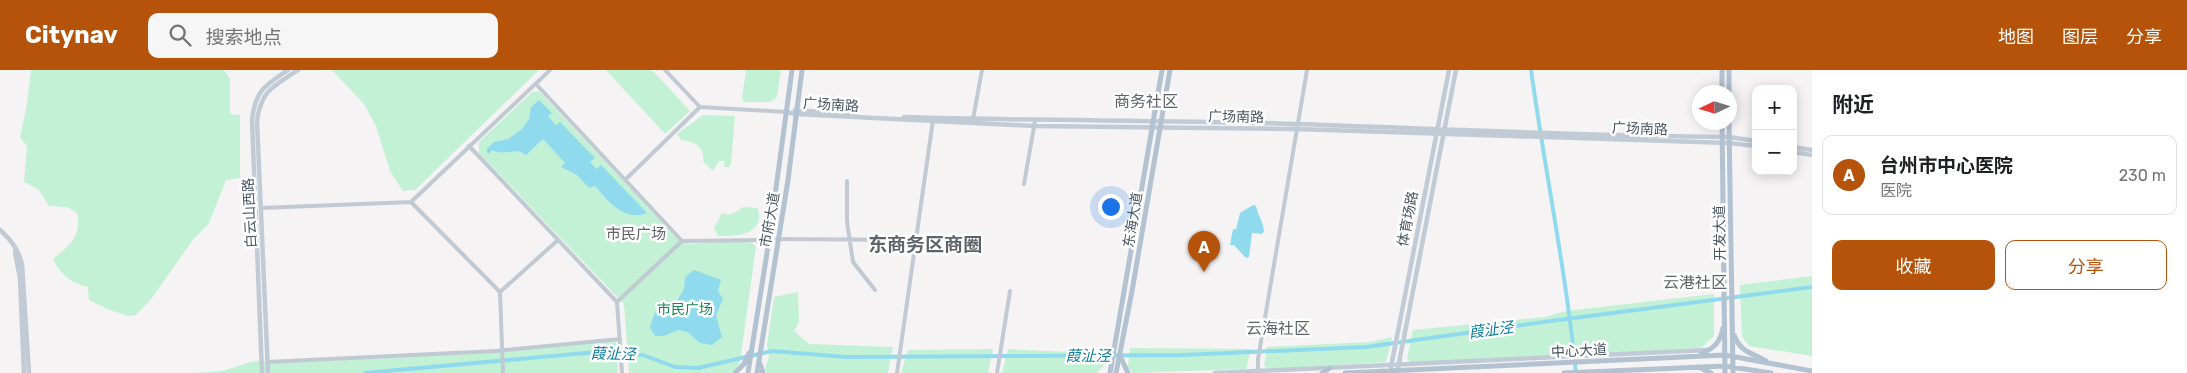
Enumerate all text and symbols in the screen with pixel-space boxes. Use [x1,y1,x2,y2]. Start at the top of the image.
search box [148,13,498,58]
text: Citynav [25,21,118,49]
icon: search [166,21,194,49]
text: 搜索地点 [206,26,282,49]
text: 地图 [1998,26,2034,48]
text: 图层 [2062,26,2098,48]
text: 分享 [2126,26,2162,48]
north arrow [1692,85,1737,130]
map controls [1752,85,1797,175]
button: + [1752,85,1797,130]
district label: 商务社区 [1114,92,1178,111]
text: 附近 [1832,92,1874,117]
street label: 广场南路 [803,95,859,115]
street label: 广场南路 [1208,108,1264,126]
street label: 广场南路 [1612,120,1668,138]
button: − [1752,130,1797,175]
text: 台州市中心医院 [1880,154,2013,177]
text: A [1843,166,1855,185]
text: 230 m [2119,166,2166,185]
street label: 白云山西路 [240,178,260,248]
text: 医院 [1880,181,1912,200]
street label: 体育场路 [1394,190,1422,248]
street label: 市府大道 [757,191,783,249]
street label: 东海大道 [1120,191,1146,249]
your location [1098,194,1124,220]
street label: 开发大道 [1711,205,1729,261]
district label: 市民广场 [606,225,666,243]
pin: A [1188,231,1220,272]
district label: 东商务区商圈 [868,233,982,256]
button: 收藏 [1832,240,1995,290]
button: 分享 [2005,240,2167,290]
district label: 云港社区 [1663,273,1727,292]
park label: 市民广场 [657,301,713,318]
water label: 葭沚泾 [1467,318,1517,342]
district label: 云海社区 [1246,319,1310,338]
street label: 中心大道 [1551,341,1607,361]
water label: 葭沚泾 [590,345,638,363]
water label: 葭沚泾 [1065,347,1112,365]

